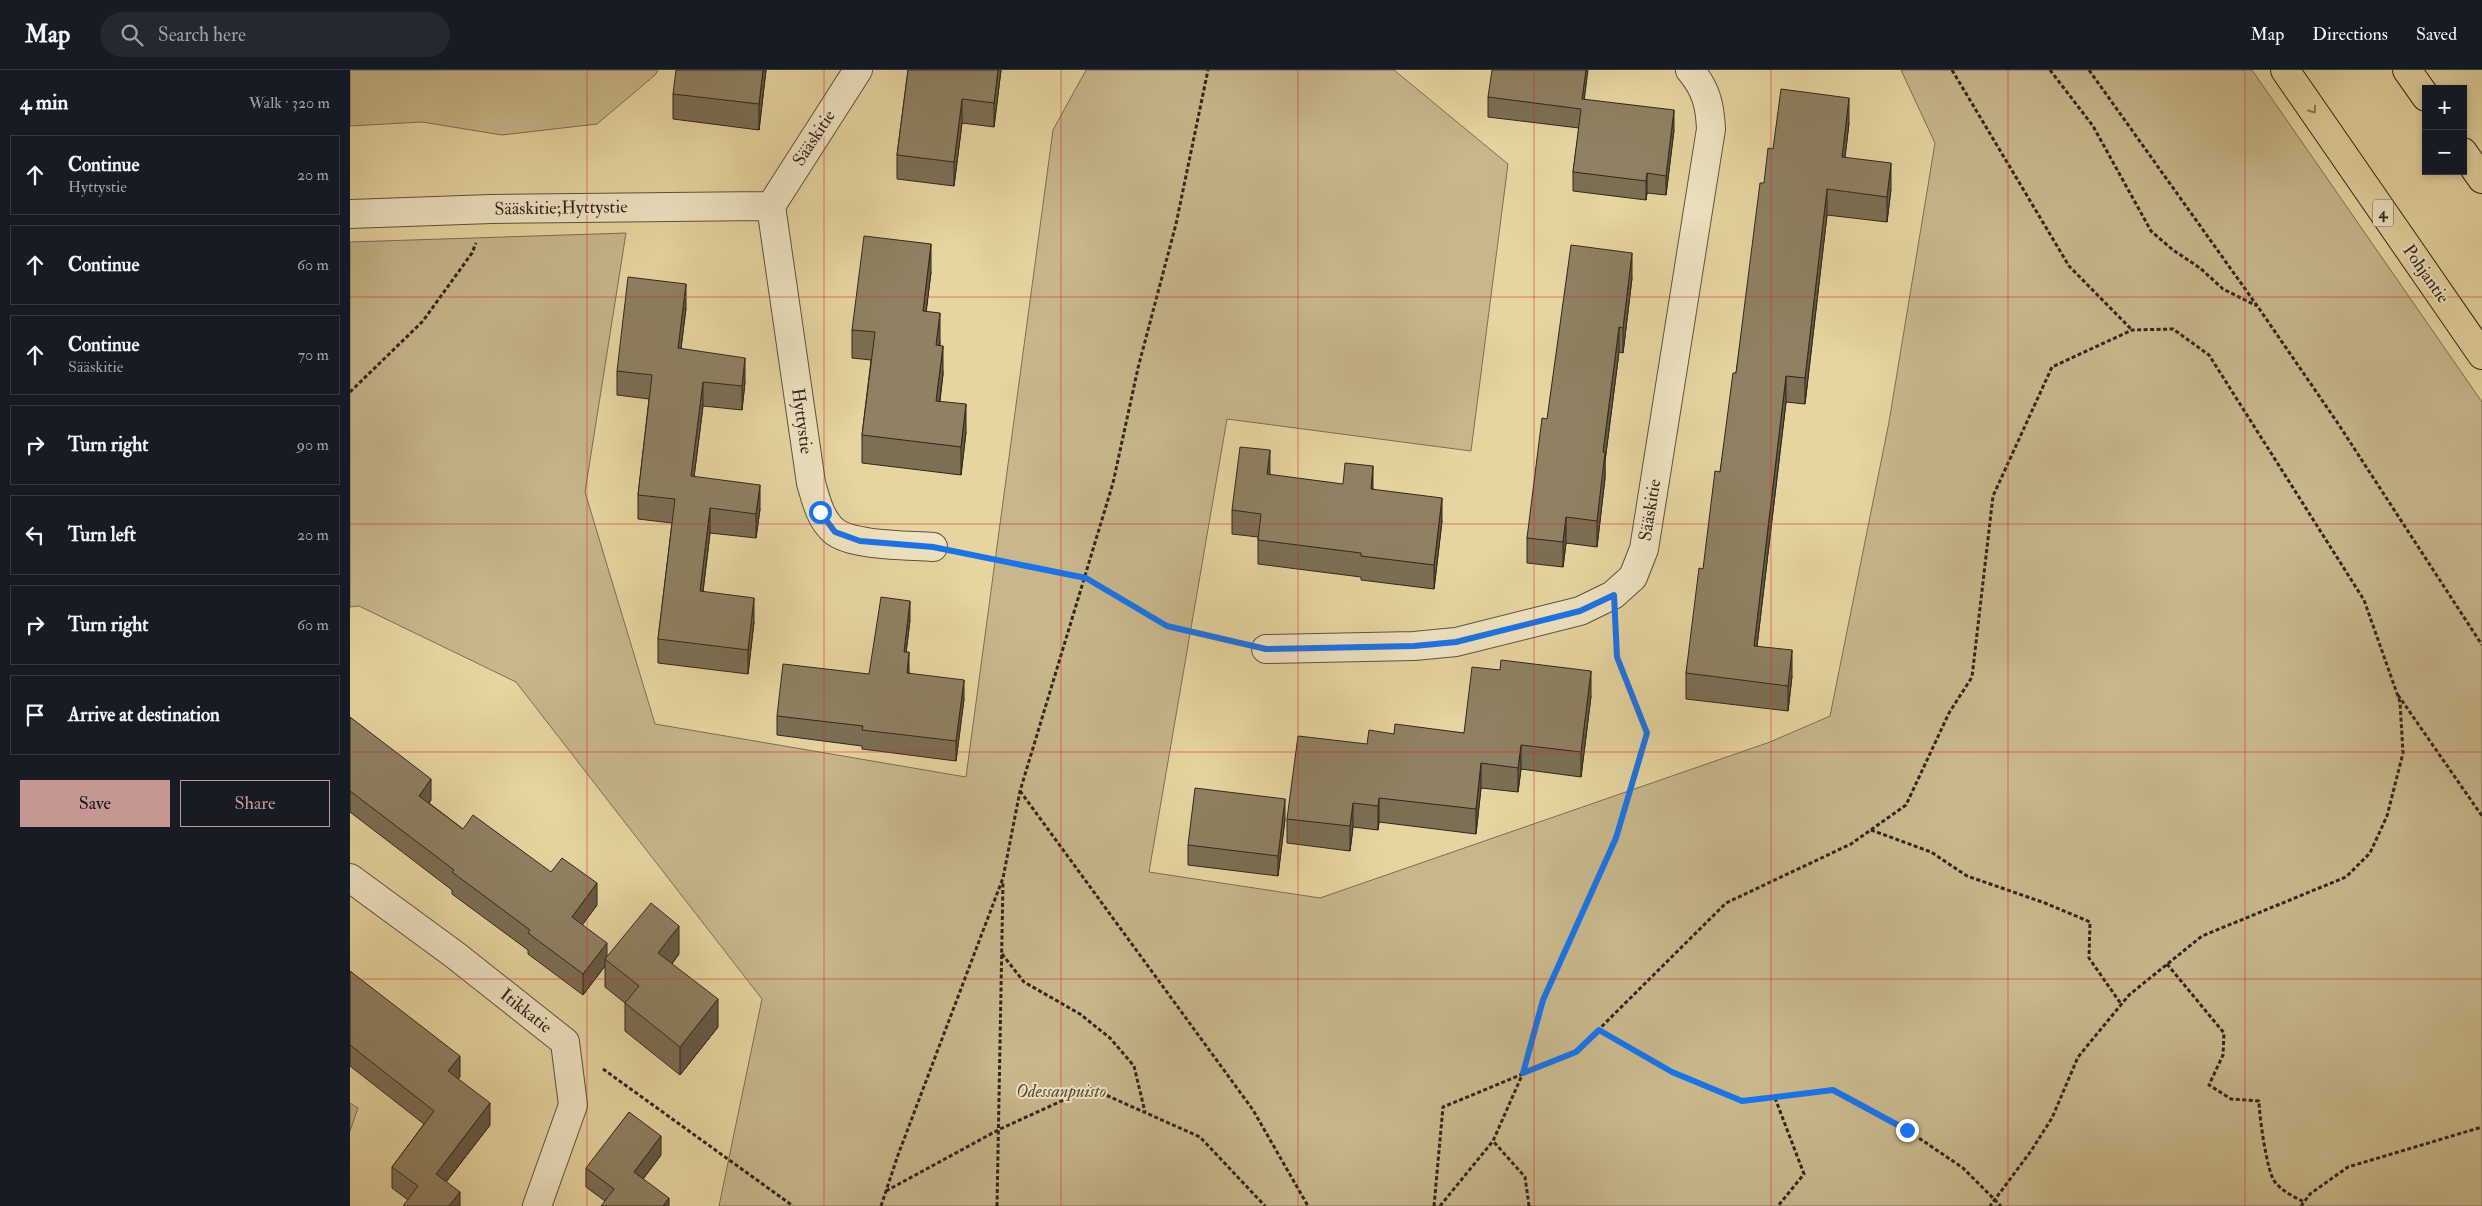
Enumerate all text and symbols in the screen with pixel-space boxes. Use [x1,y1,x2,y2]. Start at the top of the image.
search box [100,12,450,57]
text: Map [25,19,70,50]
icon: search [118,21,146,49]
text: Search here [158,23,246,47]
text: Map [2251,23,2284,46]
text: Directions [2312,23,2388,46]
text: Saved [2416,23,2457,46]
map controls [2422,85,2467,175]
button: + [2422,85,2467,130]
text: 4 min [20,89,68,116]
text: Walk · 320 m [249,93,330,113]
street label: Sääskitie [787,105,841,170]
one-way arrow [2306,105,2316,114]
button: − [2422,130,2467,175]
text: Continue [68,153,139,177]
icon: ahead [21,161,49,189]
text: 20 m [297,165,329,185]
text: Hyttystie [68,177,127,197]
street label: Sääskitie;Hyttystie [494,195,628,221]
road number: 4 [2373,200,2393,226]
street label: Pohjantie [2397,240,2455,308]
icon: ahead [21,251,49,279]
text: Continue [68,253,139,277]
text: 60 m [297,255,329,275]
text: Continue [68,333,139,357]
icon: ahead [21,341,49,369]
text: 70 m [298,345,329,365]
text: Sääskitie [68,357,123,377]
street label: Hyttystie [786,387,818,456]
icon: right [21,431,49,459]
text: Turn right [68,433,148,457]
text: 90 m [297,435,329,455]
street label: Sääskitie [1634,477,1666,543]
route start [809,501,832,524]
icon: left [21,521,49,549]
text: Turn left [68,523,136,547]
text: 20 m [297,525,329,545]
icon: right [21,611,49,639]
text: Turn right [68,613,148,637]
text: 60 m [297,615,329,635]
icon: arrive [21,701,49,729]
text: Arrive at destination [68,703,220,727]
button: Save [20,780,170,827]
button: Share [180,780,330,827]
street label: Itikkatie [495,983,557,1039]
park label: Odessanpuisto [1016,1080,1106,1103]
route end [1896,1119,1919,1142]

